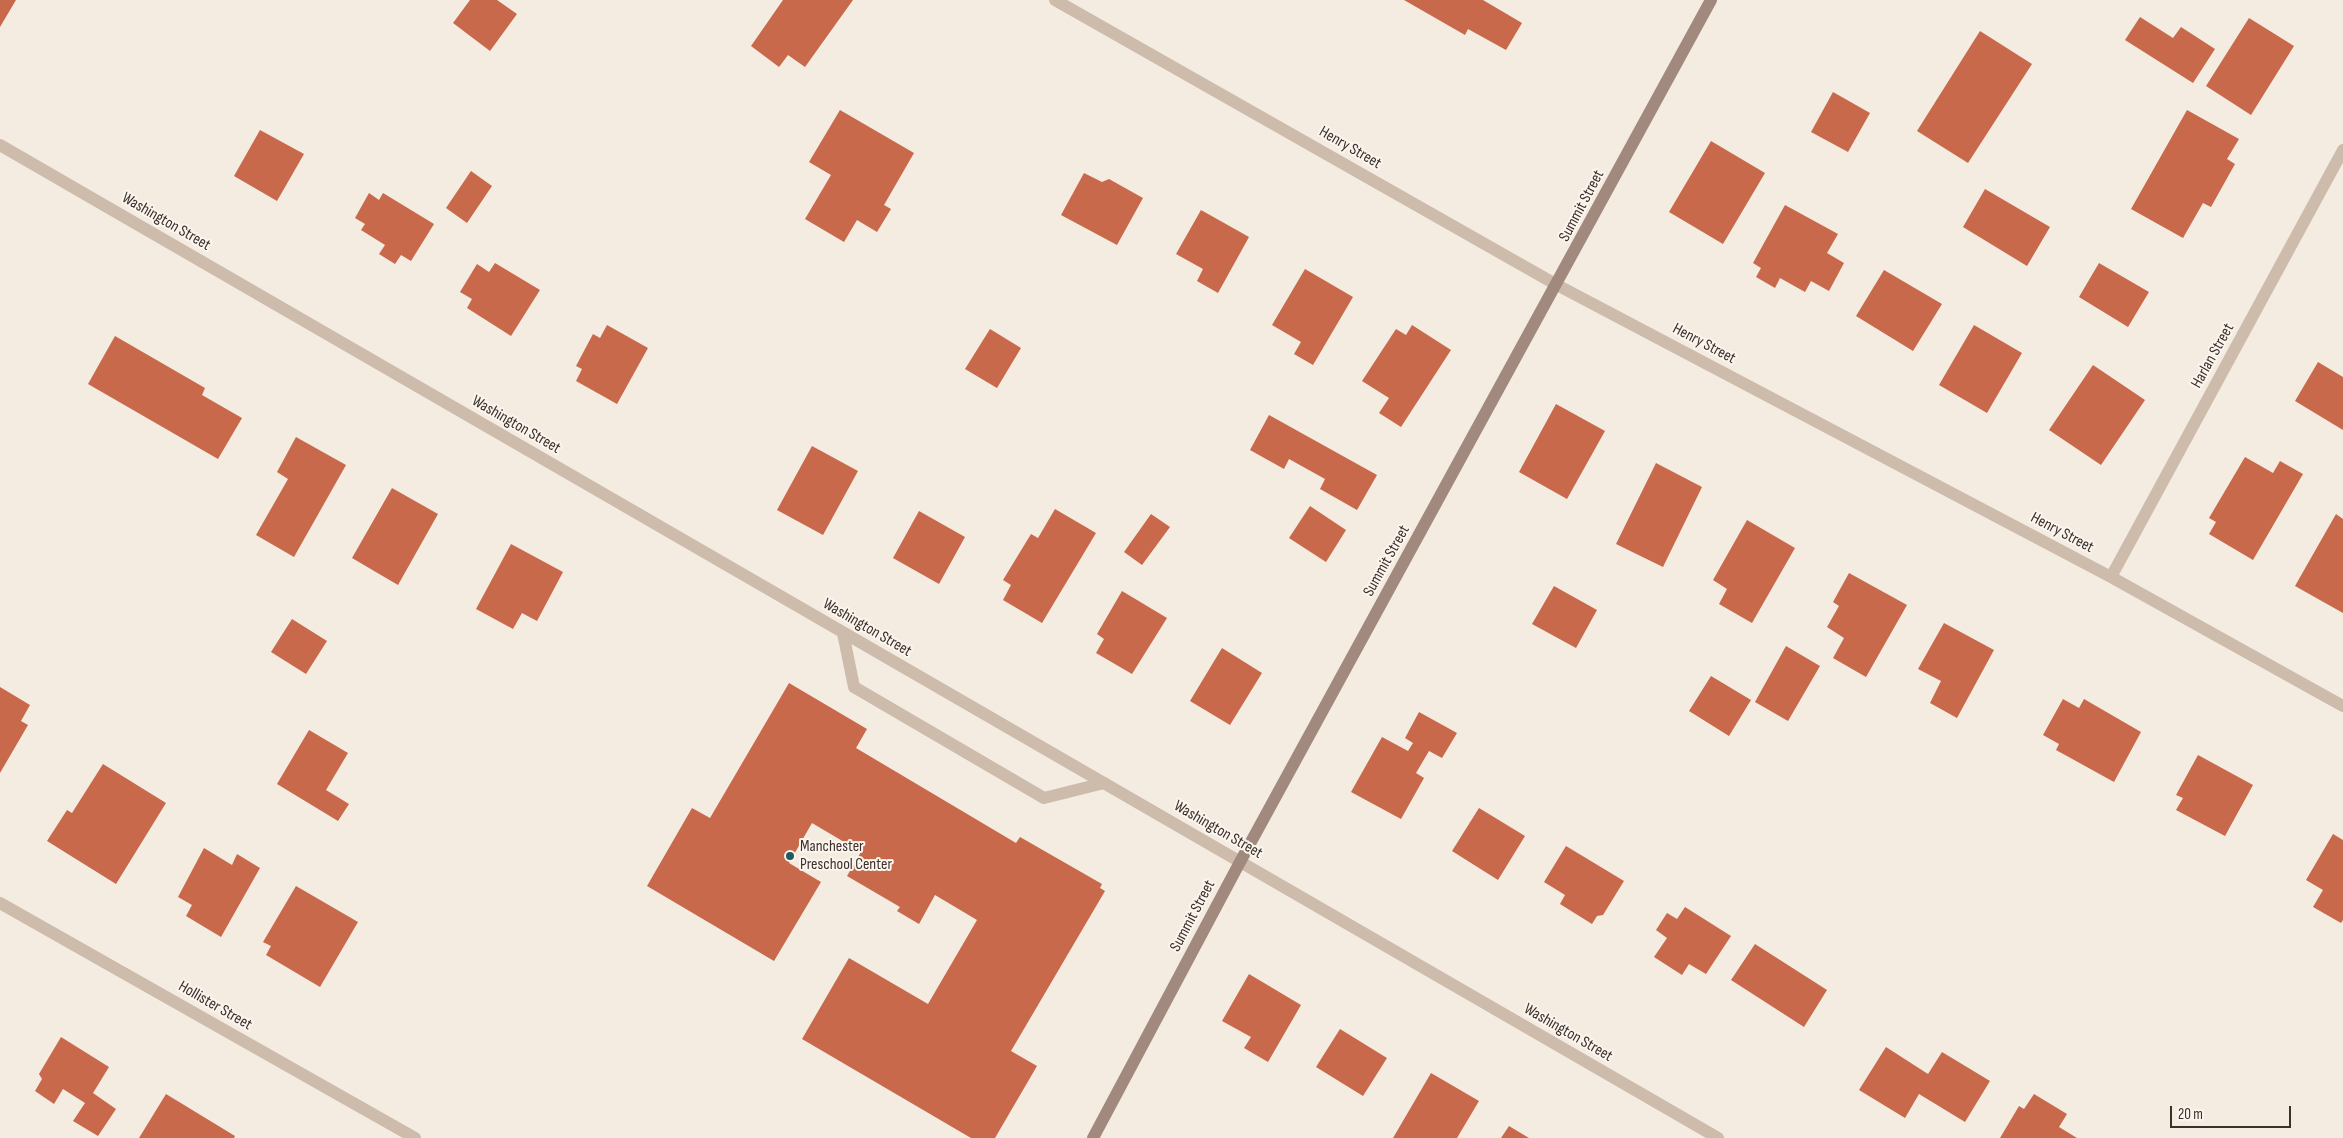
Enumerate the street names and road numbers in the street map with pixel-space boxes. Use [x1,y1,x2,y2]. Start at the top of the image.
street label: Henry Street [1315,123,1385,173]
street label: Summit Street [1555,167,1609,245]
street label: Washington Street [118,189,214,255]
street label: Henry Street [1669,319,1739,369]
street label: Harlan Street [2187,320,2239,392]
street label: Washington Street [468,392,564,458]
street label: Henry Street [2027,508,2097,558]
street label: Summit Street [1360,522,1414,600]
street label: Washington Street [819,595,915,661]
street label: Washington Street [1170,797,1266,863]
street label: Summit Street [1166,877,1220,955]
street label: Hollister Street [175,977,255,1035]
street label: Washington Street [1520,1000,1616,1066]

